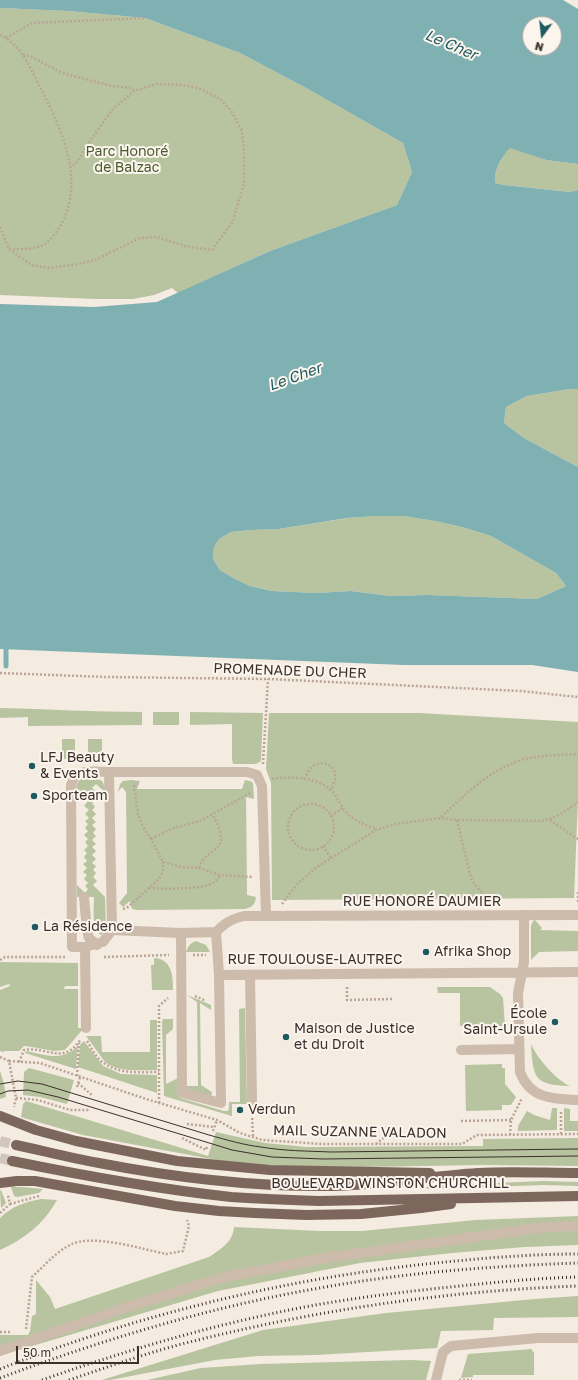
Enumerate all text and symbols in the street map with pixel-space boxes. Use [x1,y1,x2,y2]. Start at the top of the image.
north arrow [522,16,562,56]
water label: Le Cher [422,26,480,64]
text: N [533,40,545,54]
park label: Parc Honoré de Balzac [86,144,168,176]
water label: Le Cher [266,359,324,395]
street label: PROMENADE DU CHER [213,660,367,682]
place label: LFJ Beauty & Events [40,750,114,782]
marker: LFJ Beauty & Events [27,761,37,771]
place label: Sporteam [42,788,108,804]
marker: Sporteam [29,791,39,801]
street label: RUE HONORÉ DAUMIER [343,894,501,910]
place label: La Résidence [43,919,132,935]
marker: La Résidence [30,922,40,932]
place label: Afrika Shop [434,944,511,960]
marker: Afrika Shop [421,947,431,957]
street label: RUE TOULOUSE-LAUTREC [227,952,403,968]
place label: École Saint-Ursule [463,1006,547,1038]
marker: École Saint-Ursule [550,1017,560,1027]
place label: Maison de Justice et du Droit [294,1021,415,1054]
marker: Maison de Justice et du Droit [281,1032,291,1042]
place label: Verdun [248,1102,296,1118]
marker: Verdun [235,1105,245,1115]
street label: MAIL SUZANNE VALADON [273,1122,447,1142]
street label: BOULEVARD WINSTON CHURCHILL [271,1176,509,1192]
scale bar [18,1338,141,1364]
text: 50 m [23,1345,51,1360]

